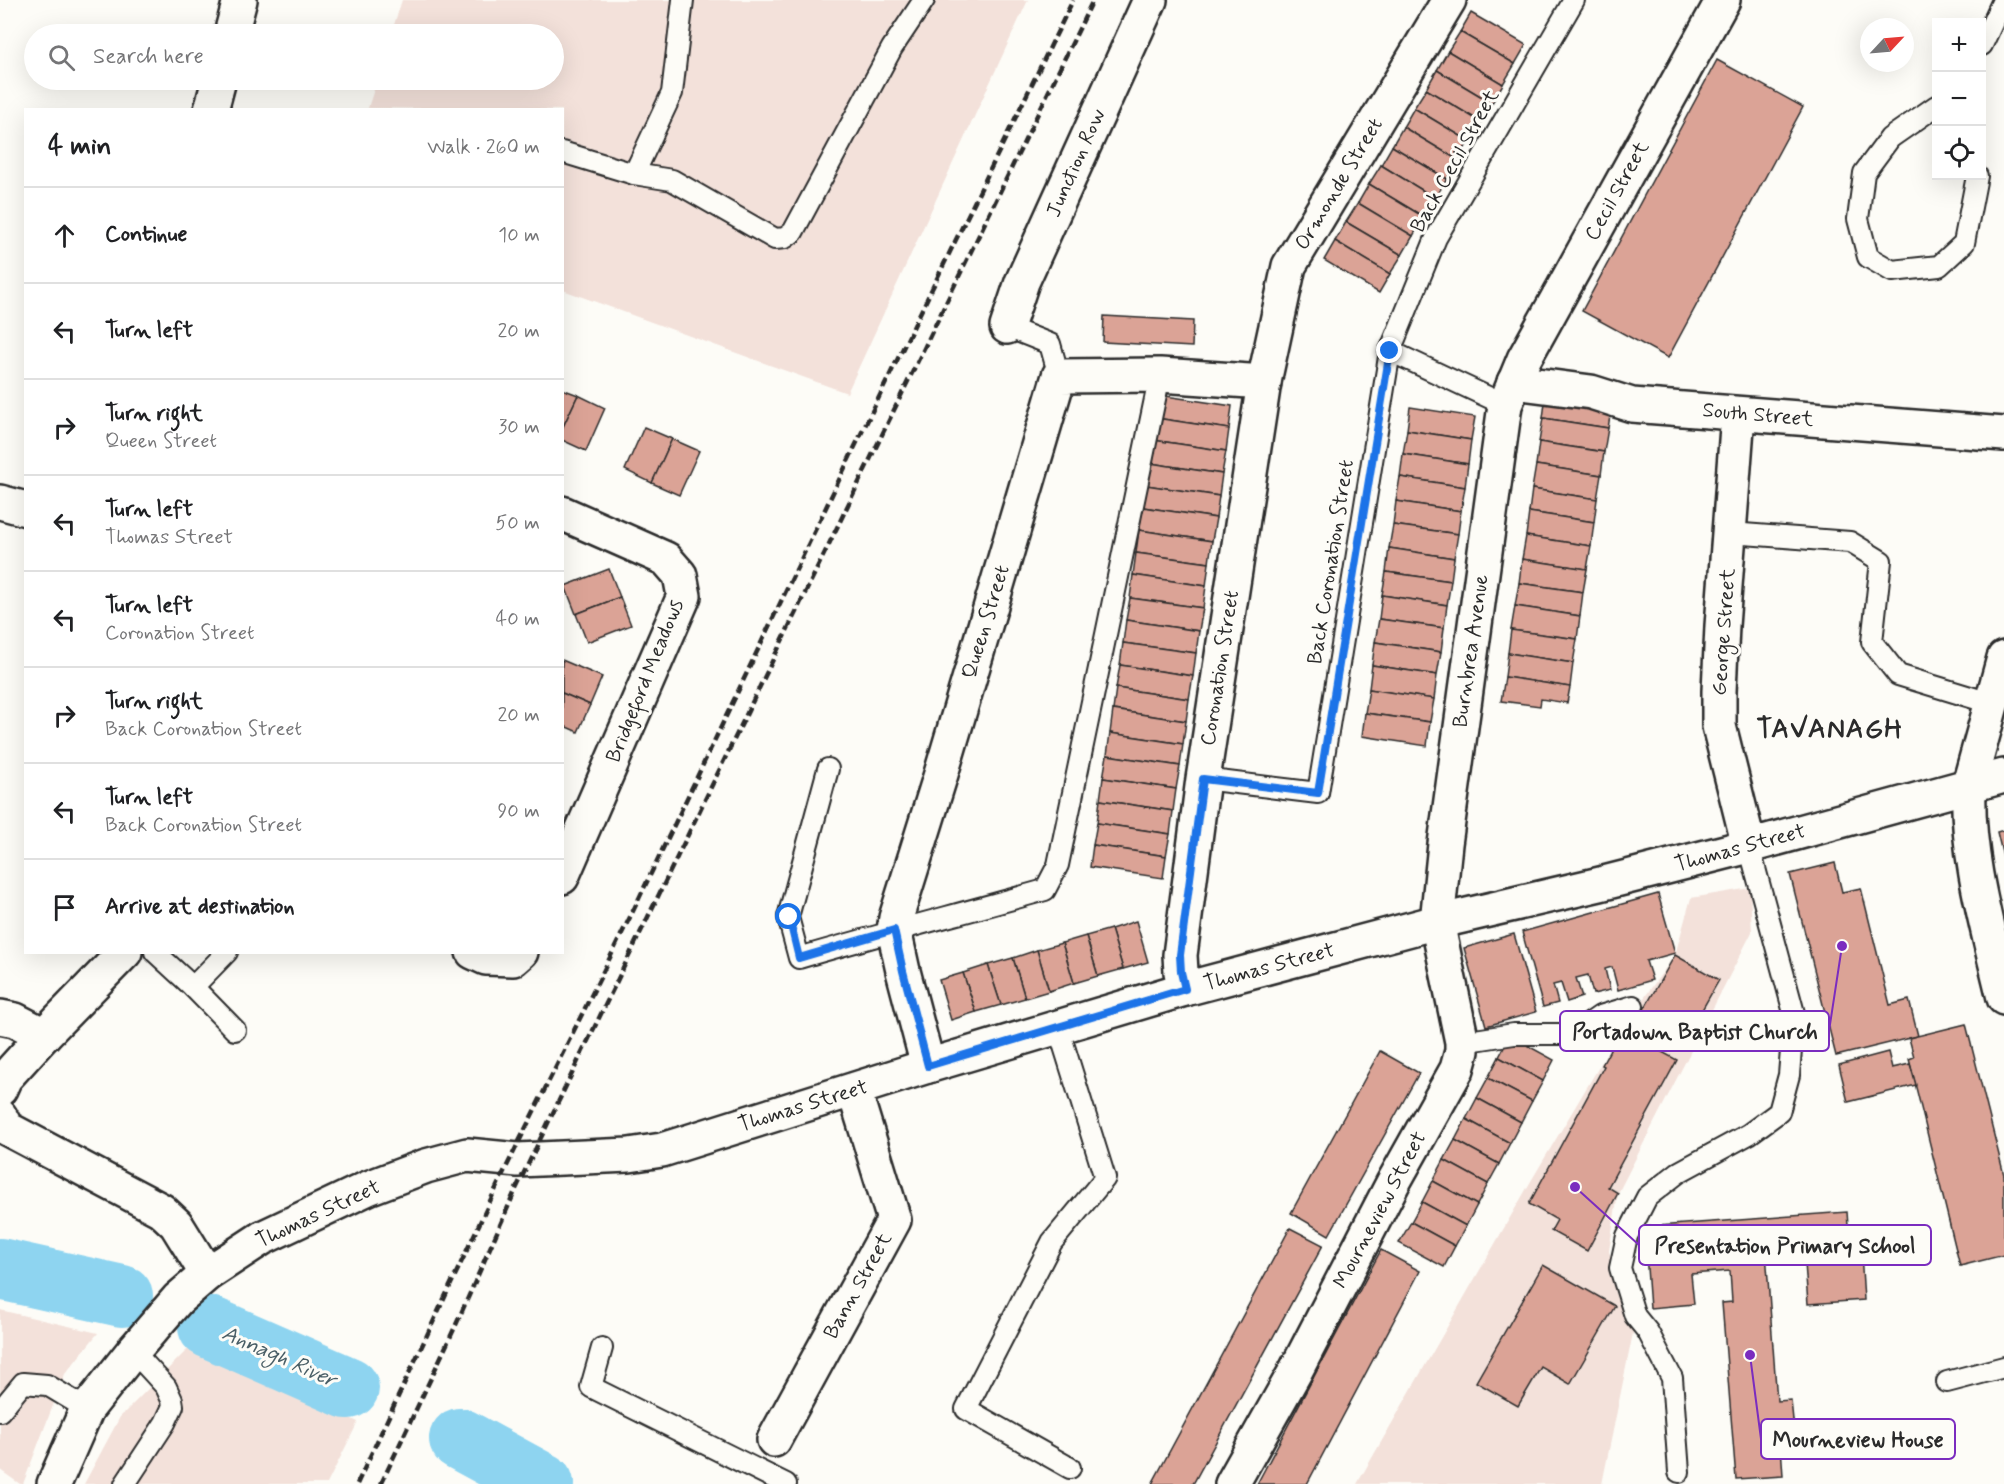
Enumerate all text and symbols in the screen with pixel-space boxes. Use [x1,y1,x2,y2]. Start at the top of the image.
north arrow [1860,18,1914,72]
map controls [1932,18,1986,180]
button: + [1932,18,1986,72]
search box [24,24,564,90]
icon: search [45,41,78,74]
text: Search here [93,43,204,71]
button: − [1932,72,1986,126]
street label: Back Cecil Street [1404,84,1506,238]
street label: Junction Row [1040,104,1112,222]
street label: Ormonde Street [1288,112,1390,255]
button: locate [1932,126,1986,180]
text: 4 min [48,130,111,164]
text: Walk · 260 m [427,134,540,161]
street label: Cecil Street [1578,136,1656,246]
icon: ahead [48,219,81,252]
text: Continue [105,221,187,249]
text: 10 m [498,222,540,249]
icon: left [48,315,81,348]
text: Turn left [105,317,193,345]
text: 20 m [497,318,540,345]
route end [1376,337,1402,363]
street label: South Street [1701,396,1815,434]
text: Turn right [105,400,203,428]
icon: right [48,411,81,444]
text: 30 m [498,414,540,441]
text: Queen Street [105,428,217,455]
street label: Back Coronation Street [1301,458,1361,666]
text: Turn left [105,496,193,524]
icon: left [48,507,81,540]
text: 50 m [495,510,540,537]
text: Thomas Street [105,524,233,551]
street label: Queen Street [955,562,1017,682]
street label: George Street [1706,567,1743,697]
street label: Burnbrea Avenue [1446,573,1496,729]
street label: Coronation Street [1194,588,1246,748]
text: Turn left [105,592,193,620]
street label: Bridgeford Meadows [599,595,692,768]
icon: left [48,603,81,636]
text: 40 m [496,606,540,633]
text: Coronation Street [105,620,254,647]
text: Turn right [105,688,203,716]
icon: right [48,699,81,732]
text: 20 m [497,702,540,729]
district label: TAVANAGH [1757,712,1903,747]
text: Back Coronation Street [105,716,302,743]
text: Turn left [105,784,193,812]
icon: left [48,795,81,828]
text: 90 m [497,798,540,825]
text: Back Coronation Street [105,812,302,839]
street label: Thomas Street [1671,817,1809,879]
icon: arrive [48,891,81,924]
text: Arrive at destination [105,893,295,921]
route start [775,903,801,929]
street label: Thomas Street [1200,936,1338,998]
callout: Portadown Baptist Church [1560,1011,1829,1051]
text: Portadown Baptist Church [1572,1019,1818,1047]
street label: Thomas Street [735,1073,871,1139]
street label: Mourneview Street [1327,1126,1433,1294]
street label: Thomas Street [251,1173,385,1255]
callout: Presentation Primary School [1639,1225,1931,1265]
street label: Bann Street [817,1227,899,1344]
text: Presentation Primary School [1655,1233,1915,1261]
water label: Annagh River [217,1319,343,1398]
callout: Mourneview House [1761,1419,1955,1459]
text: Mourneview House [1772,1427,1944,1455]

